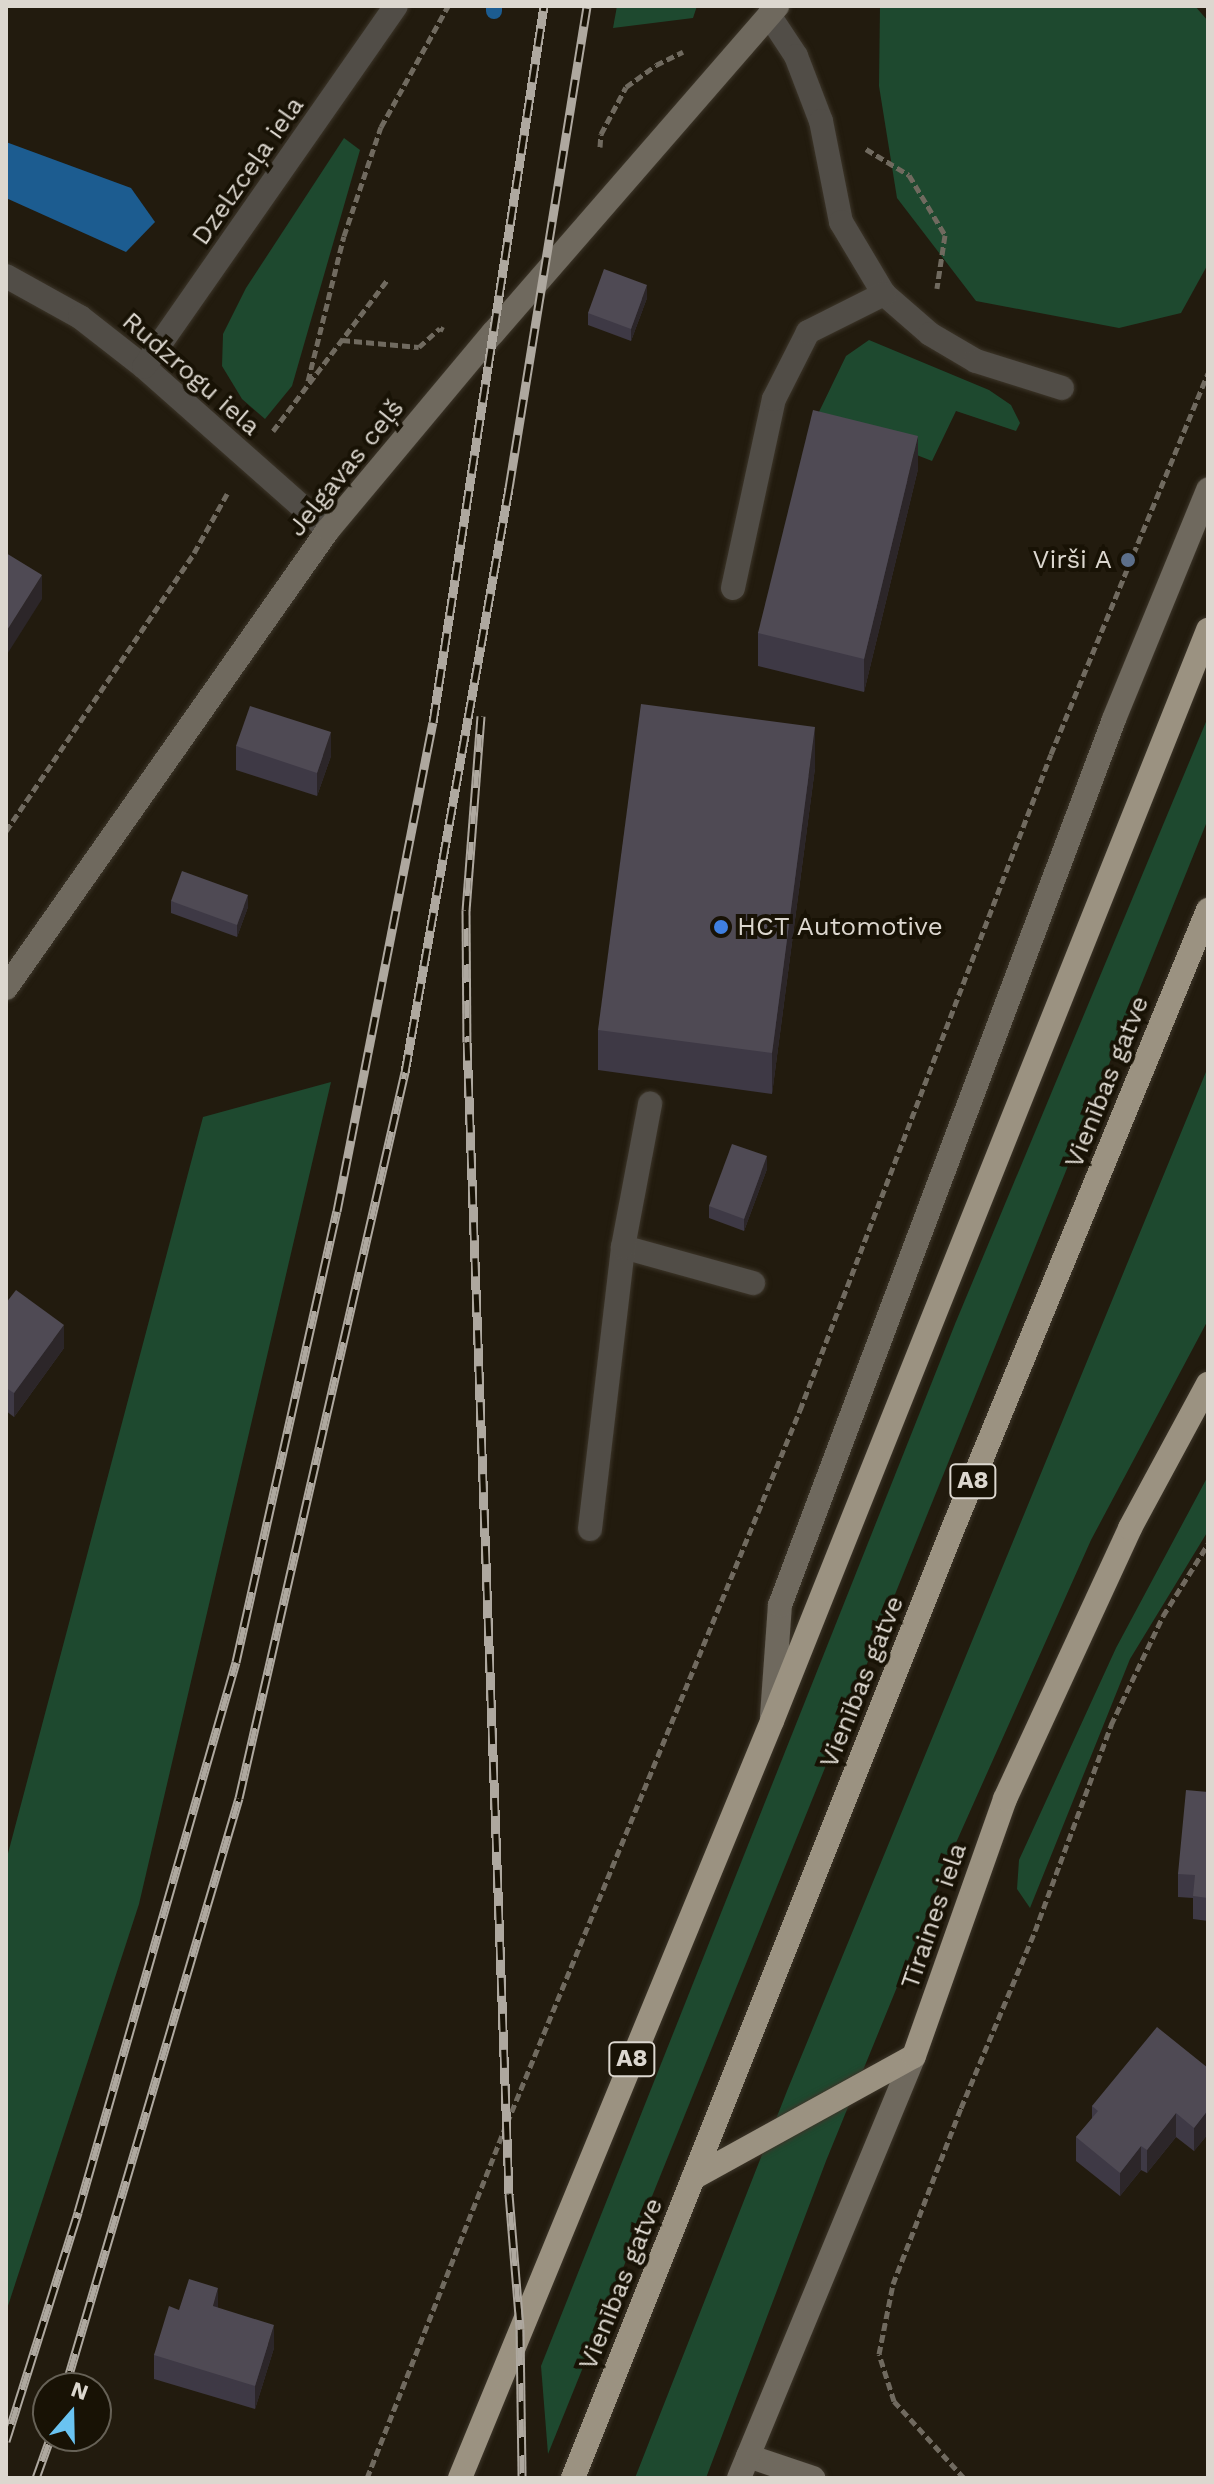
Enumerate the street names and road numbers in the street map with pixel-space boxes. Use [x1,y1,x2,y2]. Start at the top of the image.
street label: Dzelzceļa iela [185,91,311,251]
street label: Rudzrogu iela [116,306,266,442]
street label: Jelgavas ceļš [281,393,411,543]
street label: Vienības gatve [1058,991,1156,1173]
road number: A8 [949,1461,997,1501]
street label: Vienības gatve [813,1591,911,1773]
street label: Tīraines iela [894,1839,974,1993]
road number: A8 [608,2039,656,2079]
street label: Vienības gatve [572,2193,670,2375]

